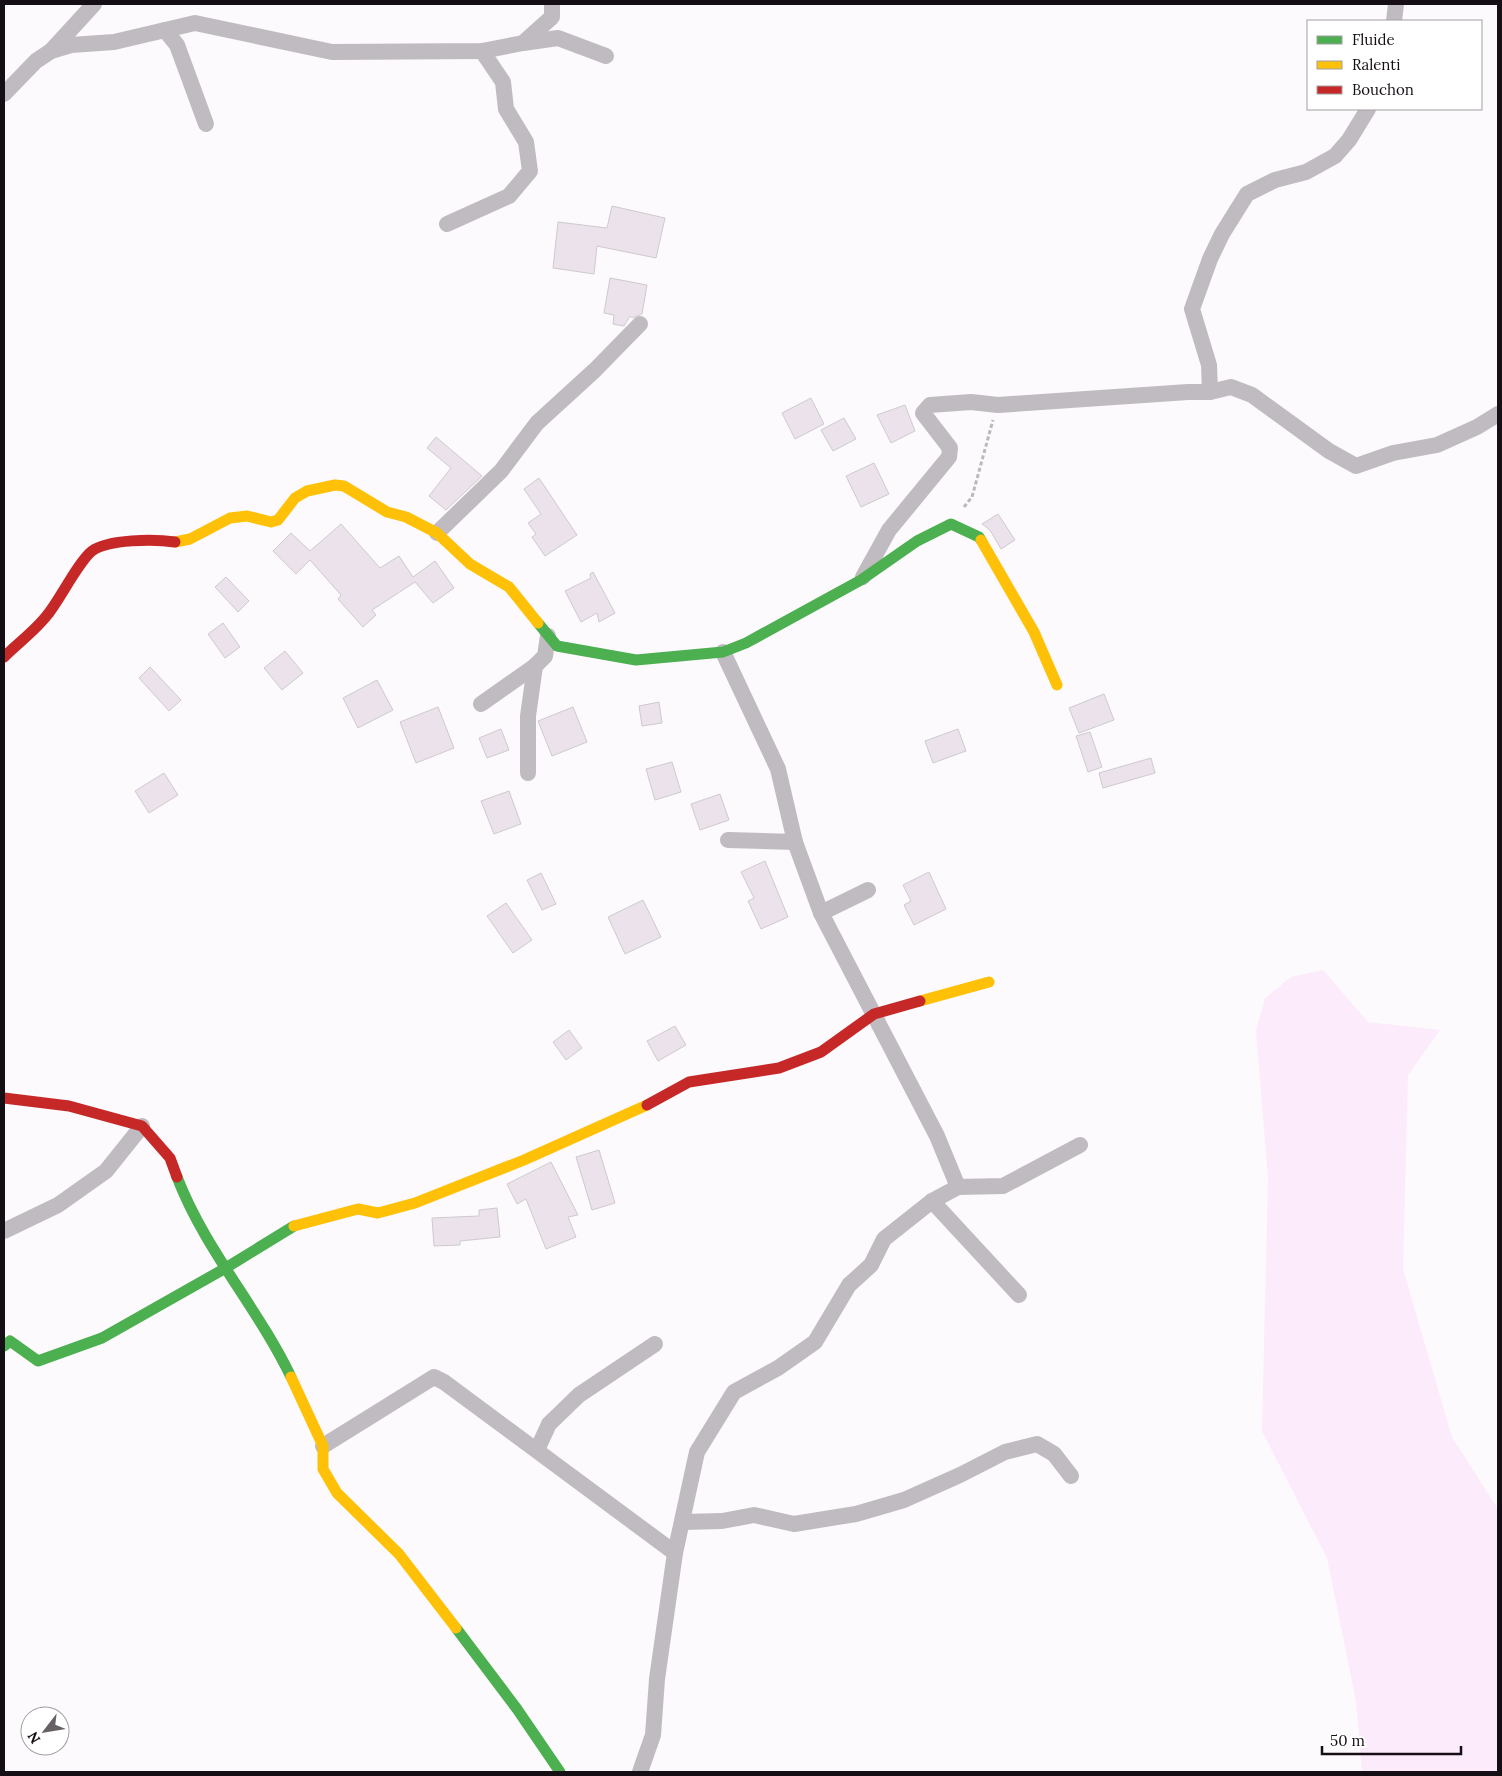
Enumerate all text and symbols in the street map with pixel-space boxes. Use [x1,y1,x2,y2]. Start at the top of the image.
legend [1307,20,1482,110]
text: Fluide [1352,30,1395,49]
text: Ralenti [1352,55,1400,74]
text: Bouchon [1352,80,1414,99]
north arrow [20,1706,70,1756]
scale bar [1322,1724,1461,1756]
text: N [23,1728,44,1747]
text: 50 m [1330,1731,1365,1750]

